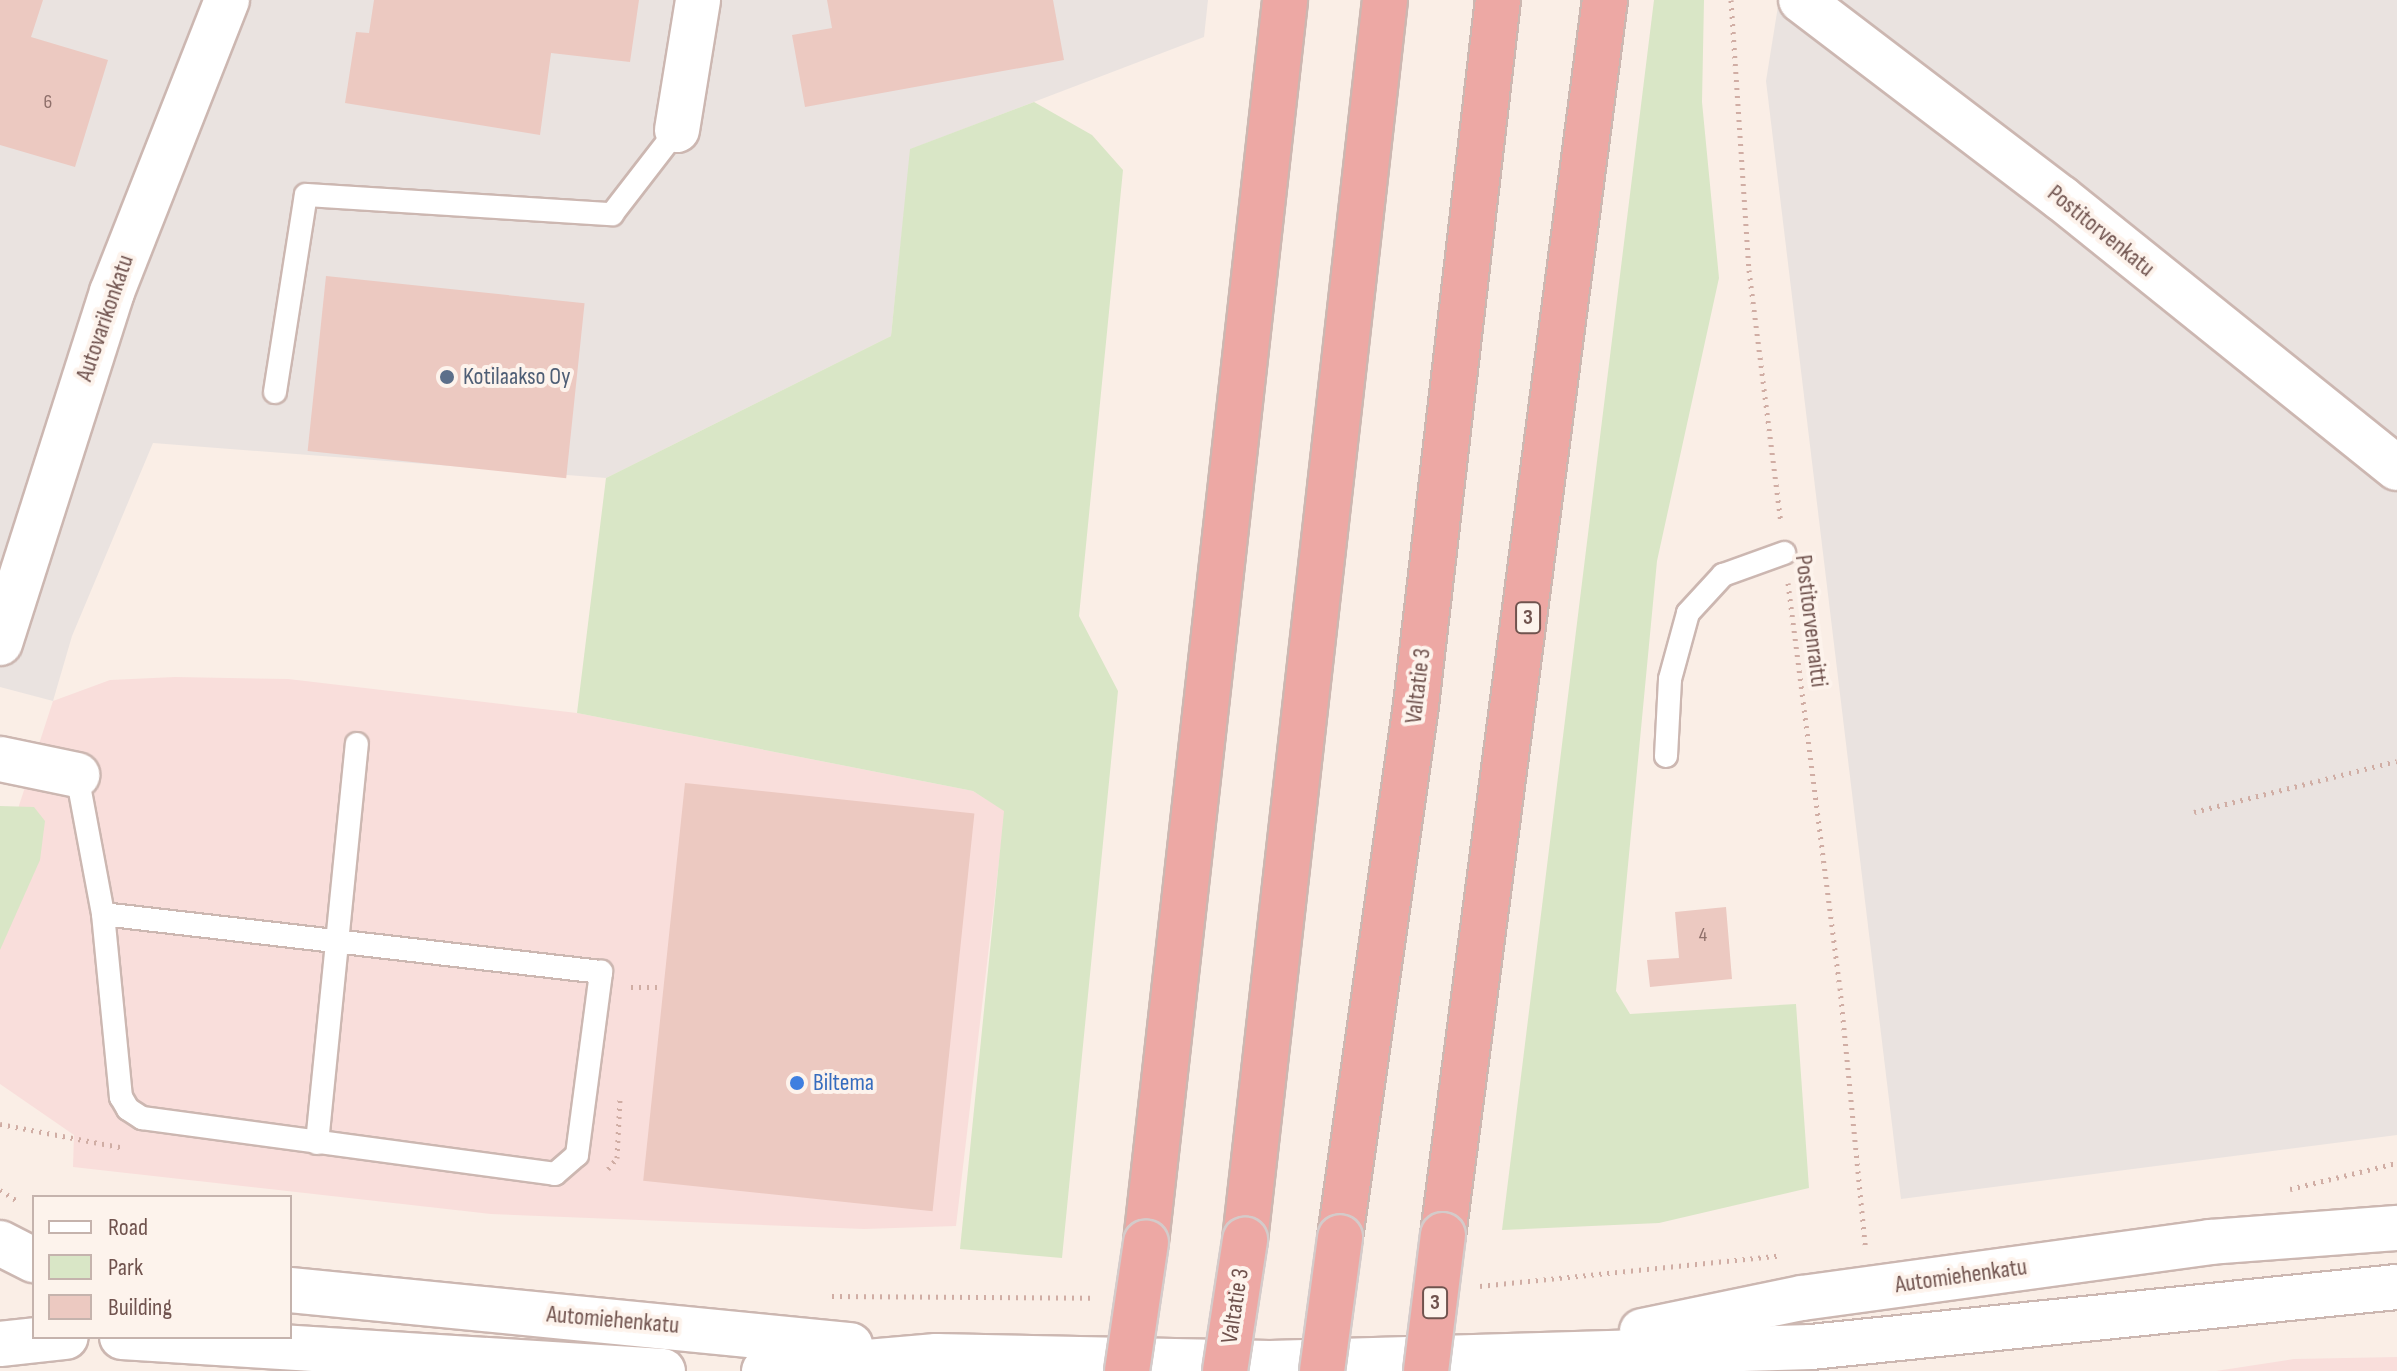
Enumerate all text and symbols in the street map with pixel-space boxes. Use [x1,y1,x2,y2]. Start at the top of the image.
house number: 6 [44,90,52,114]
street label: Postitorvenkatu [2042,179,2160,283]
street label: Autovarikonkatu [70,251,140,385]
place label: Kotilaakso Oy [463,363,570,391]
marker: Kotilaakso Oy [438,368,456,386]
street label: Postitorvenraitti [1789,553,1833,689]
road number: 3 [1514,600,1542,636]
street label: Valtatie 3 [1399,647,1437,725]
house number: 4 [1699,923,1707,947]
place label: Biltema [813,1069,874,1097]
marker: Biltema [788,1074,806,1092]
legend [32,1195,292,1339]
text: Road [108,1213,148,1242]
street label: Automiehenkatu [1893,1252,2029,1300]
text: Park [108,1253,143,1282]
street label: Valtatie 3 [1215,1266,1255,1346]
road number: 3 [1421,1285,1449,1321]
text: Building [108,1293,172,1322]
street label: Automiehenkatu [546,1300,680,1340]

